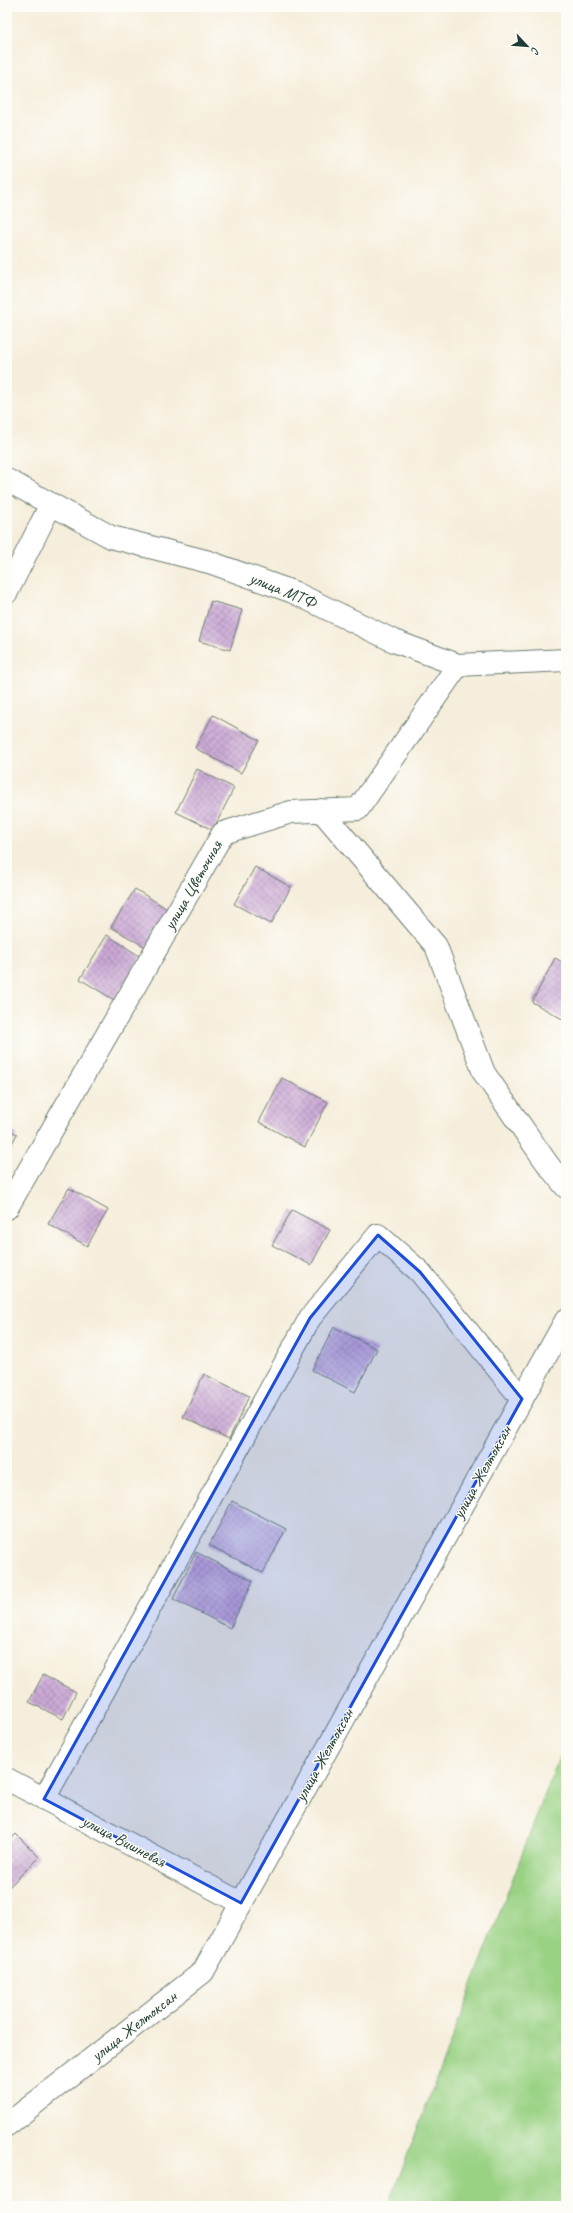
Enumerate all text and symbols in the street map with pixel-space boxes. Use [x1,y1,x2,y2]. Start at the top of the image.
north arrow [507,26,547,66]
text: С [528,45,543,57]
street label: улица МТФ [246,567,321,614]
street label: улица Цветочная [159,836,227,934]
street label: улица Желтоксан [447,1421,517,1523]
street label: улица Желтоксан [289,1704,359,1806]
street label: улица Вишневая [78,1810,170,1872]
street label: улица Желтоксан [86,1985,182,2067]

